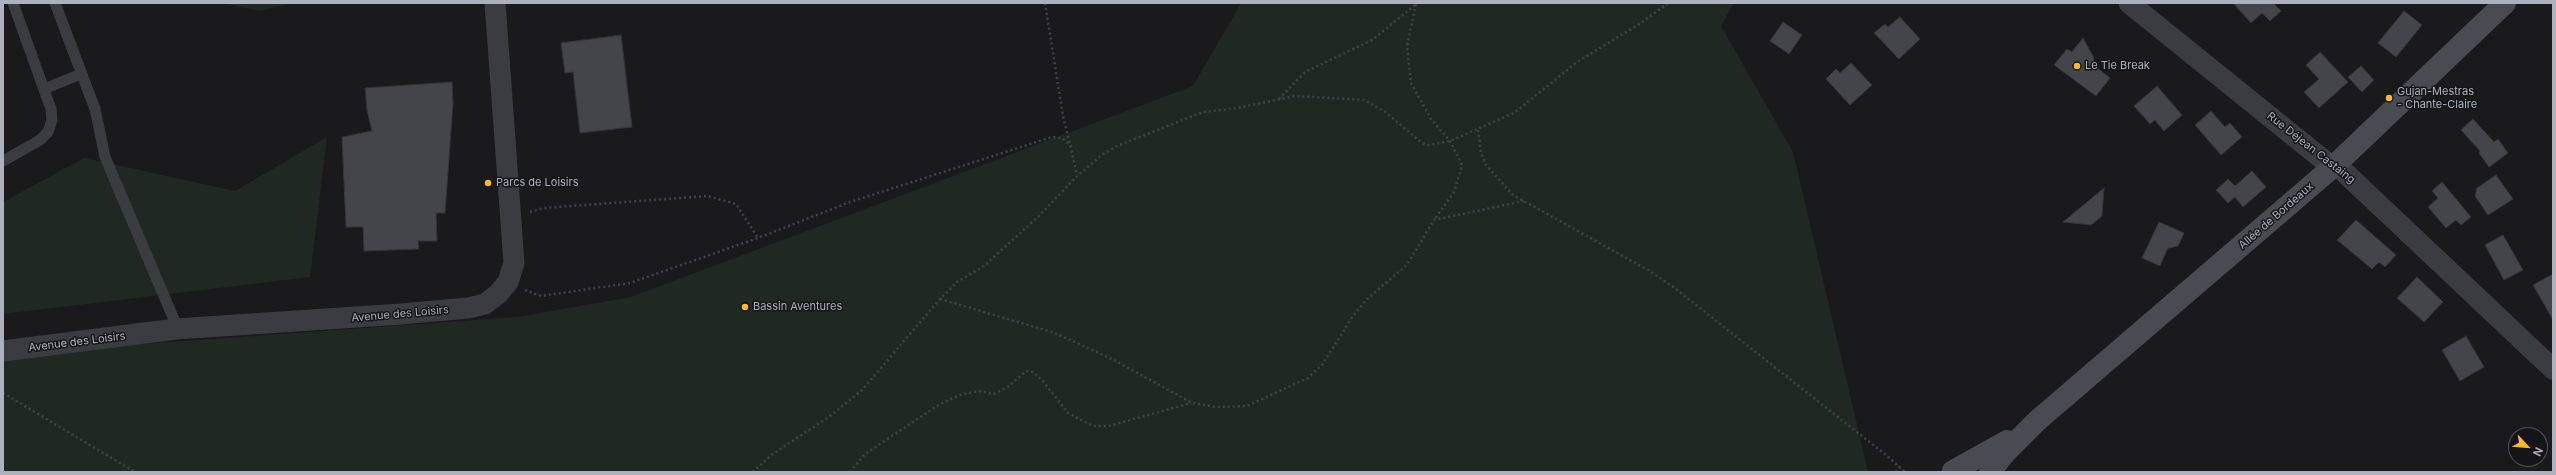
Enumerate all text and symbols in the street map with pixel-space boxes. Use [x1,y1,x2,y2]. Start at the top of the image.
place label: Le Tie Break [2085,59,2150,73]
marker: Le Tie Break [2072,61,2082,71]
place label: Gujan-Mestras - Chante-Claire [2397,85,2477,111]
marker: Gujan-Mestras - Chante-Claire [2384,93,2394,103]
street label: Rue Déjean Castaing [2264,110,2358,186]
place label: Parcs de Loisirs [496,176,578,190]
marker: Parcs de Loisirs [483,178,493,188]
street label: Allée de Bordeaux [2236,180,2316,252]
place label: Bassin Aventures [753,300,842,314]
marker: Bassin Aventures [740,302,750,312]
street label: Avenue des Loisirs [351,303,449,325]
street label: Avenue des Loisirs [28,329,126,355]
north arrow [2508,427,2548,467]
text: N [2530,445,2546,459]

